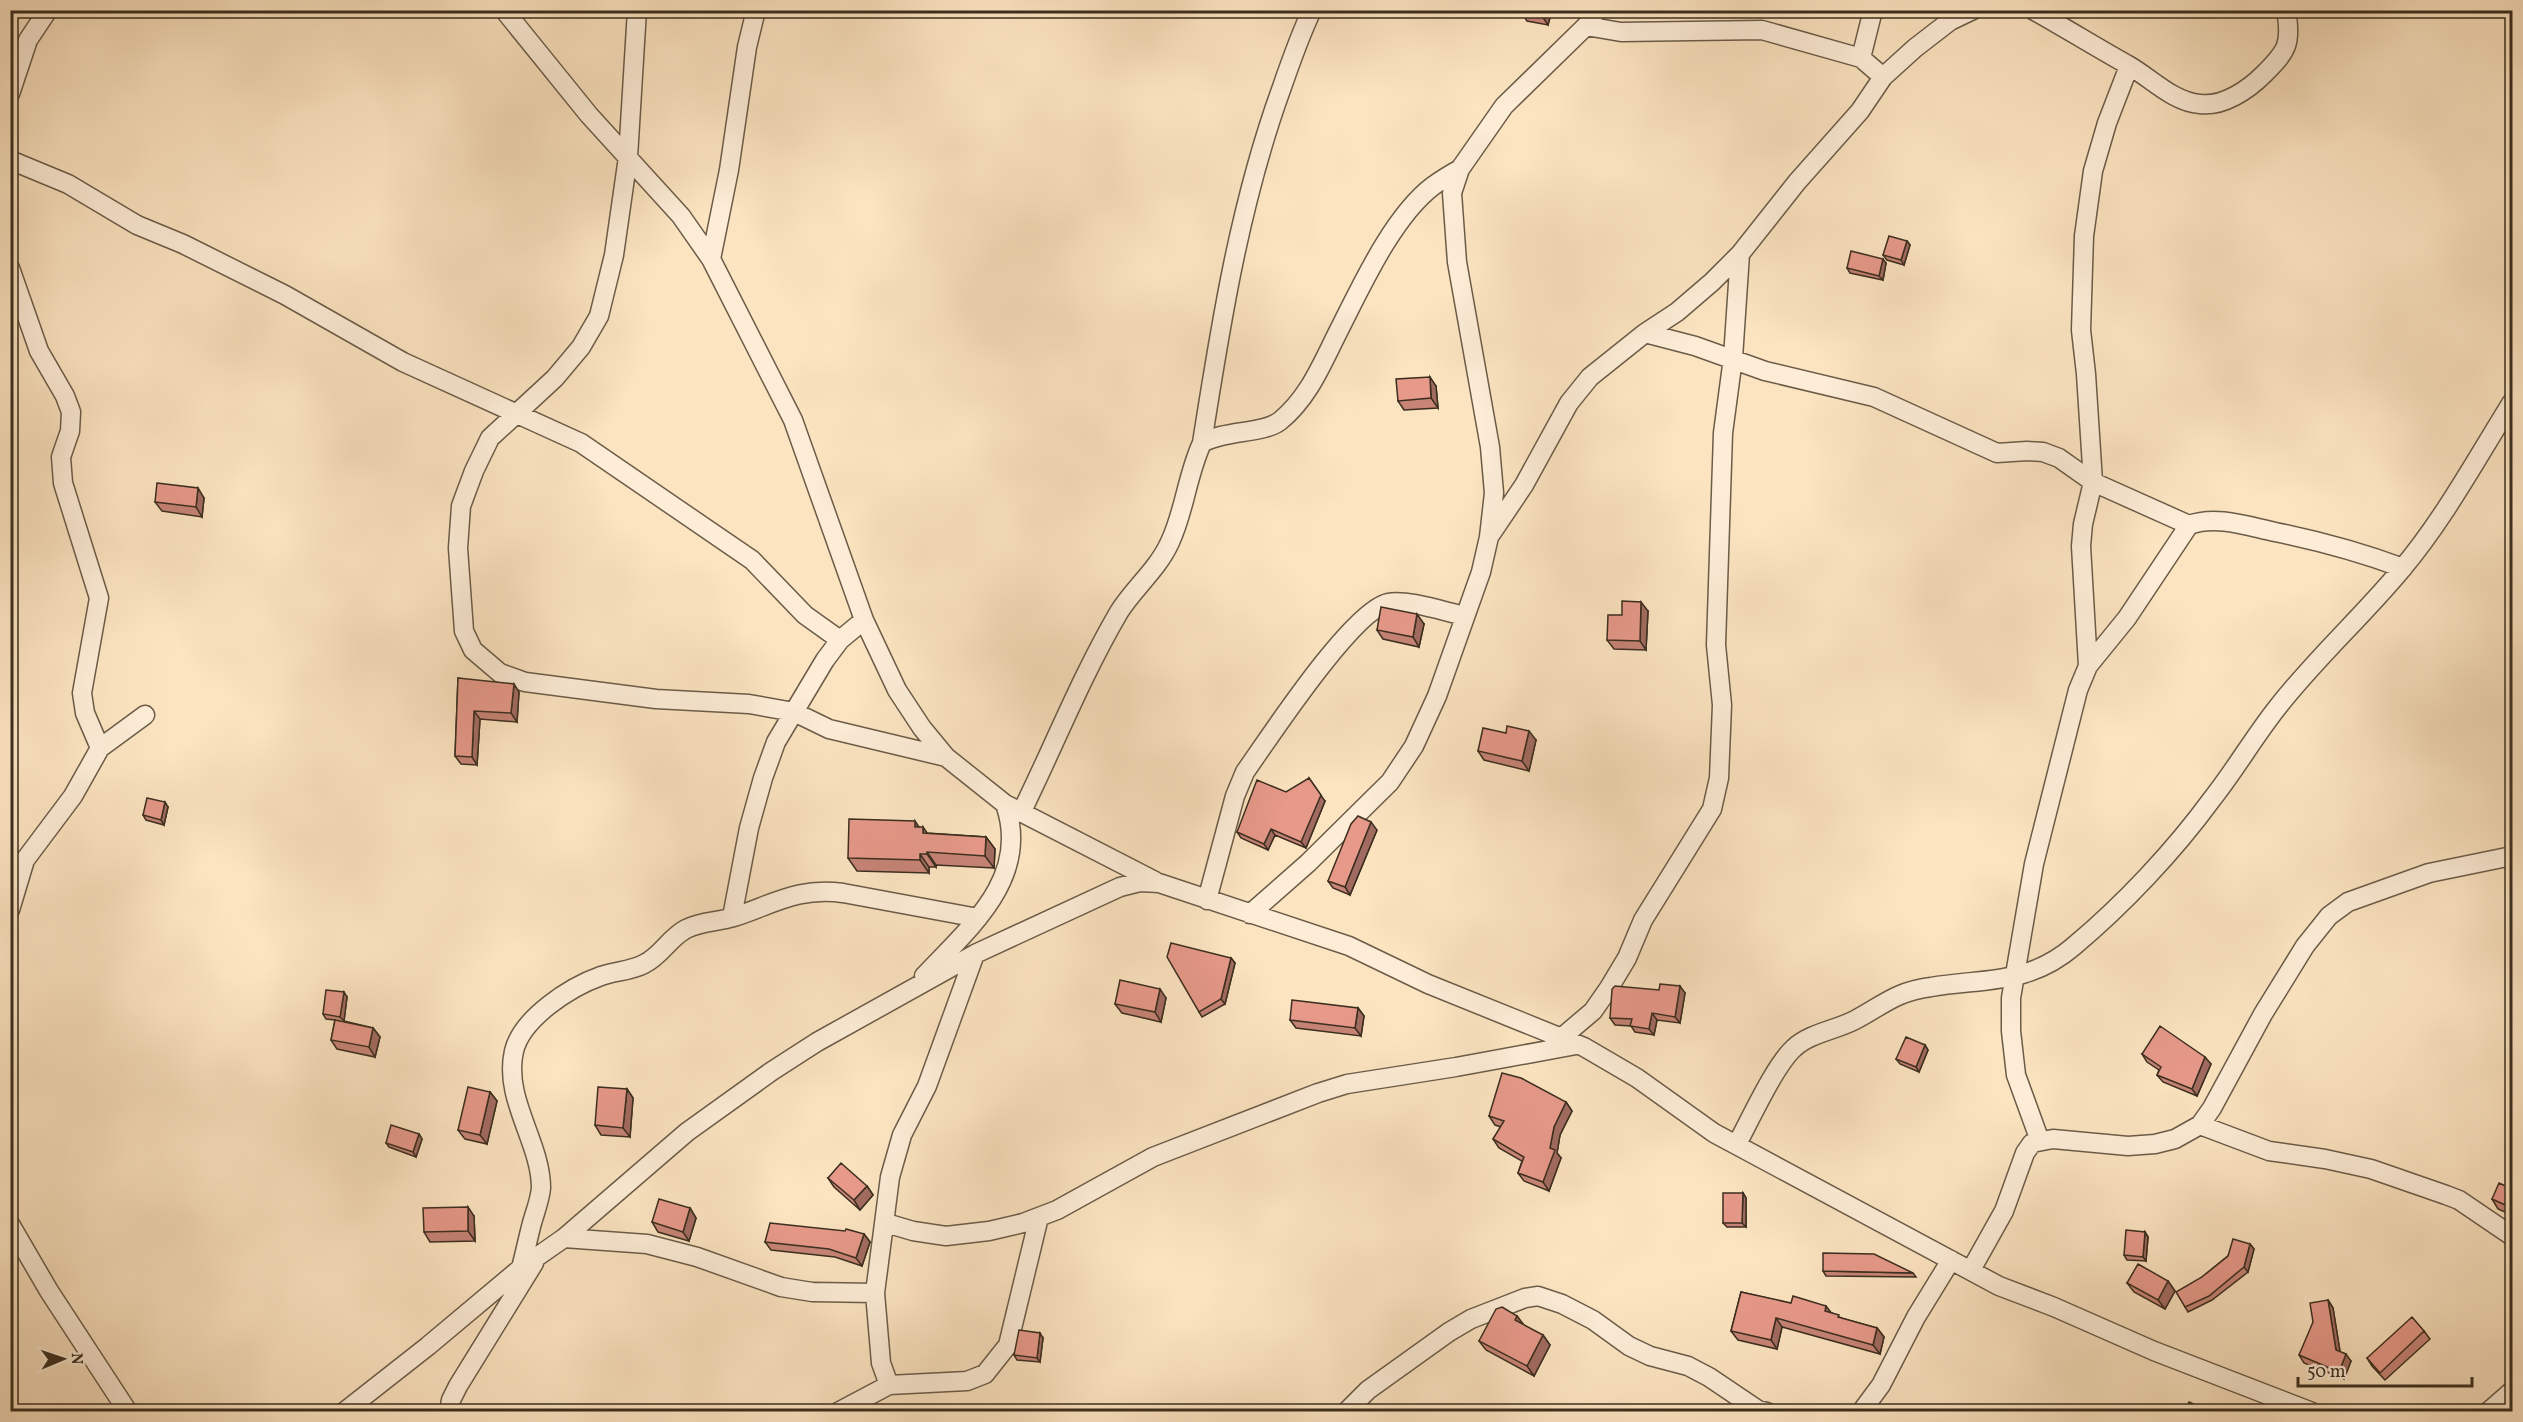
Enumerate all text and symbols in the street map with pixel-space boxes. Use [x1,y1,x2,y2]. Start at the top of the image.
north arrow [33,1329,93,1389]
scale bar [2298,1350,2472,1388]
text: N [65,1352,87,1365]
text: 50 m [2307,1360,2346,1385]

